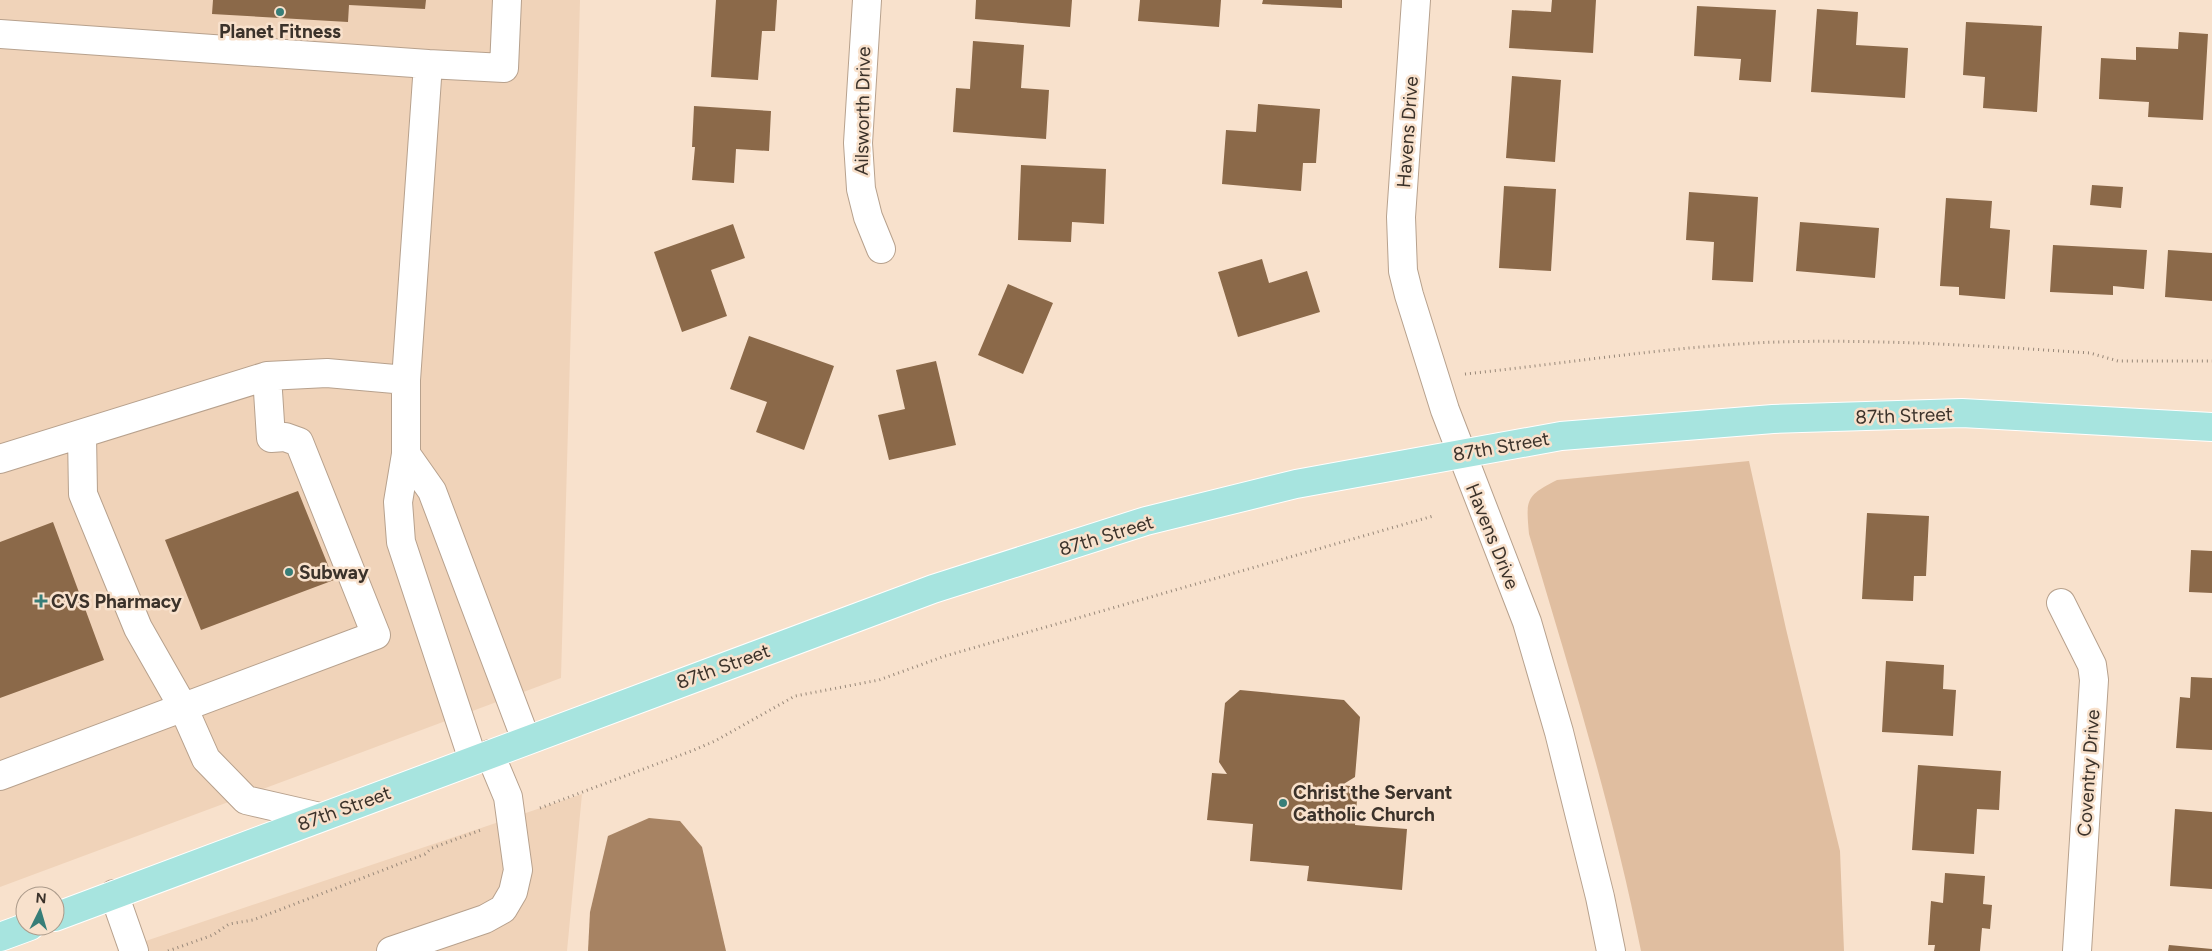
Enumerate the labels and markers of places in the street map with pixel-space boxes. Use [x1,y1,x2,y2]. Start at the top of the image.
marker: Planet Fitness [274,6,286,18]
place label: Planet Fitness [219,20,341,43]
place label: Subway [299,561,369,584]
marker: Subway [283,566,295,578]
place label: CVS Pharmacy [51,590,182,613]
marker: CVS Pharmacy [35,595,47,607]
place label: Christ the Servant Catholic Church [1293,781,1453,826]
marker: Christ the Servant Catholic Church [1277,797,1289,809]

